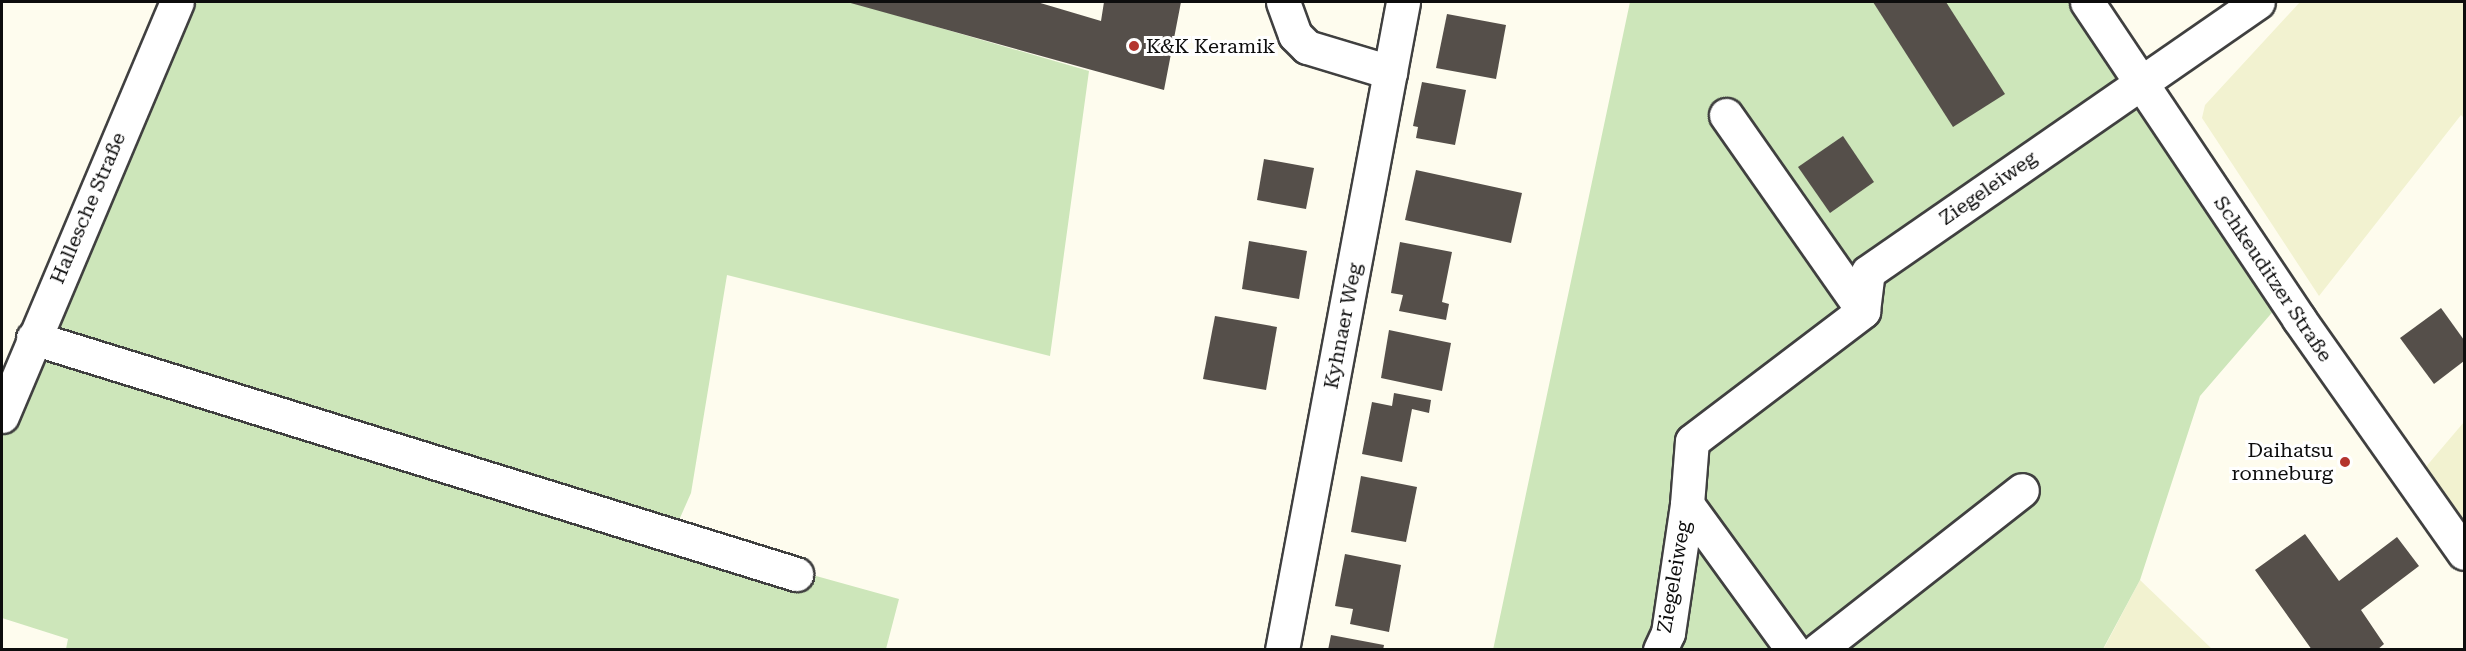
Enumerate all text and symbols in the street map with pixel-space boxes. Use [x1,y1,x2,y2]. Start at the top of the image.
place label: K&K Keramik [1146,34,1275,58]
marker: K&K Keramik [1127,39,1141,53]
street label: Hallesche Straße [45,129,131,287]
street label: Ziegeleiweg [1935,146,2041,230]
street label: Schkeuditzer Straße [2209,192,2337,366]
street label: Kyhnaer Weg [1319,261,1367,391]
place label: Daihatsu ronneburg [2231,438,2333,485]
marker: Daihatsu ronneburg [2338,455,2352,469]
street label: Ziegeleiweg [1652,519,1696,635]

